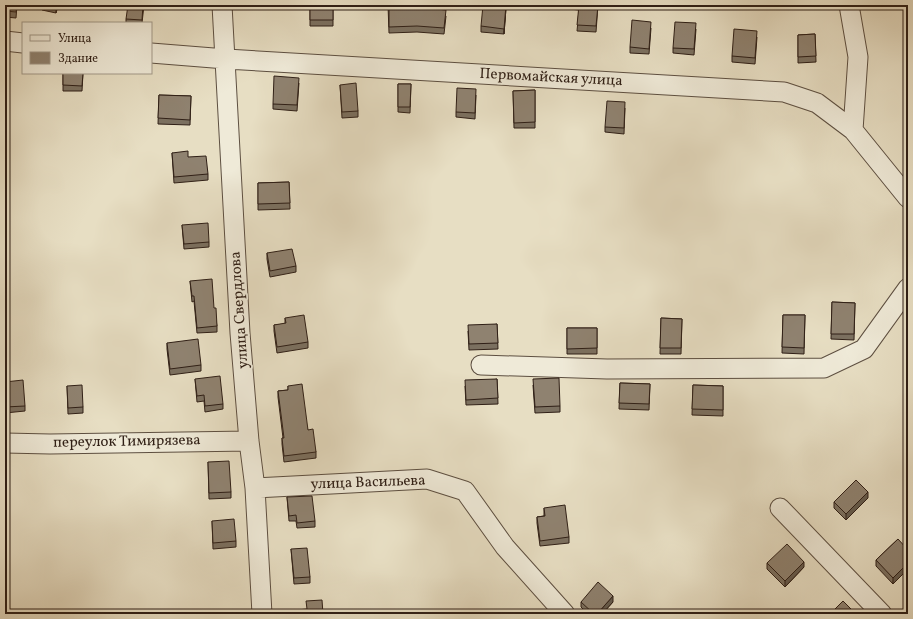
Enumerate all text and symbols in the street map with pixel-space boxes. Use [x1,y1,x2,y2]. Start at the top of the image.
legend [22,22,152,74]
text: Улица [58,31,91,47]
text: Здание [58,51,98,67]
street label: Первомайская улица [479,64,623,92]
street label: улица Свердлова [225,251,255,369]
street label: переулок Тимирязева [53,430,201,454]
street label: улица Васильева [310,470,426,496]

